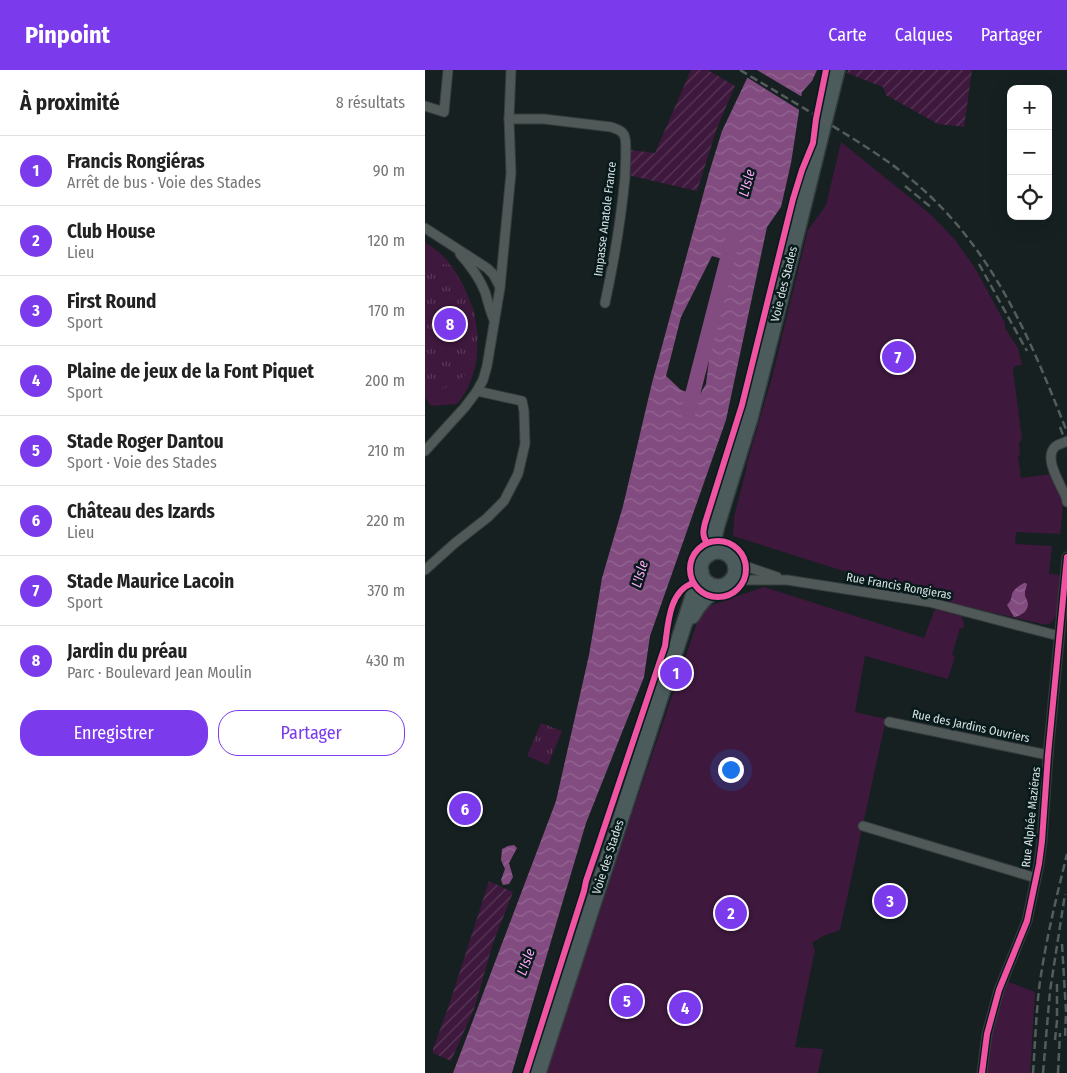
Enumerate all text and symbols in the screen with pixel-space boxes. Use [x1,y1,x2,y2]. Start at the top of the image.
text: Pinpoint [25,21,110,49]
text: Carte [828,24,867,46]
text: Calques [895,24,953,46]
text: Partager [981,24,1042,46]
map controls [1007,85,1052,220]
button: + [1007,85,1052,130]
text: À proximité [20,90,120,116]
text: 8 résultats [336,93,405,112]
button: − [1007,130,1052,175]
text: Francis Rongiéras [67,150,205,173]
text: 1 [33,161,39,180]
text: 90 m [373,161,405,180]
street label: Impasse Anatole France [591,161,619,277]
water label: L'Isle [735,167,759,198]
text: Arrêt de bus · Voie des Stades [67,173,261,192]
button: locate [1007,175,1052,220]
text: Club House [67,220,155,243]
text: 2 [32,231,40,250]
text: 120 m [367,231,405,250]
text: Lieu [67,243,94,262]
street label: Voie des Stades [768,245,800,323]
text: First Round [67,290,156,313]
text: 3 [32,301,40,320]
text: 170 m [368,301,405,320]
pin: 8 [434,305,466,343]
text: Sport [67,313,103,332]
pin: 7 [882,338,914,376]
text: Plaine de jeux de la Font Piquet [67,360,314,383]
text: 4 [32,371,40,390]
text: 200 m [365,371,405,390]
text: Sport [67,383,103,402]
text: Stade Roger Dantou [67,430,224,453]
text: 5 [32,441,40,460]
text: 210 m [368,441,405,460]
text: Sport · Voie des Stades [67,453,217,472]
text: Château des Izards [67,500,215,523]
text: 6 [32,511,40,530]
text: 220 m [366,511,405,530]
text: Lieu [67,523,94,542]
water label: L'Isle [628,558,652,590]
text: Stade Maurice Lacoin [67,570,234,593]
street label: Rue Francis Rongieras [845,570,953,602]
text: 7 [33,581,39,600]
text: 370 m [367,581,405,600]
text: Sport [67,593,103,612]
text: Jardin du préau [67,640,187,663]
text: 8 [32,651,40,670]
text: 430 m [366,651,405,670]
pin: 1 [660,654,692,692]
text: Parc · Boulevard Jean Moulin [67,663,252,682]
street label: Rue des Jardins Ouvriers [911,707,1031,745]
button: Enregistrer [20,710,208,756]
button: Partager [218,710,405,756]
your location [718,757,744,783]
street label: Rue Alphée Maziéras [1019,766,1043,868]
pin: 6 [449,790,481,828]
street label: Voie des Stades [589,818,627,896]
pin: 3 [874,882,906,920]
pin: 2 [715,894,747,932]
water label: L'Isle [513,946,539,978]
pin: 5 [611,982,643,1020]
pin: 4 [669,989,701,1027]

